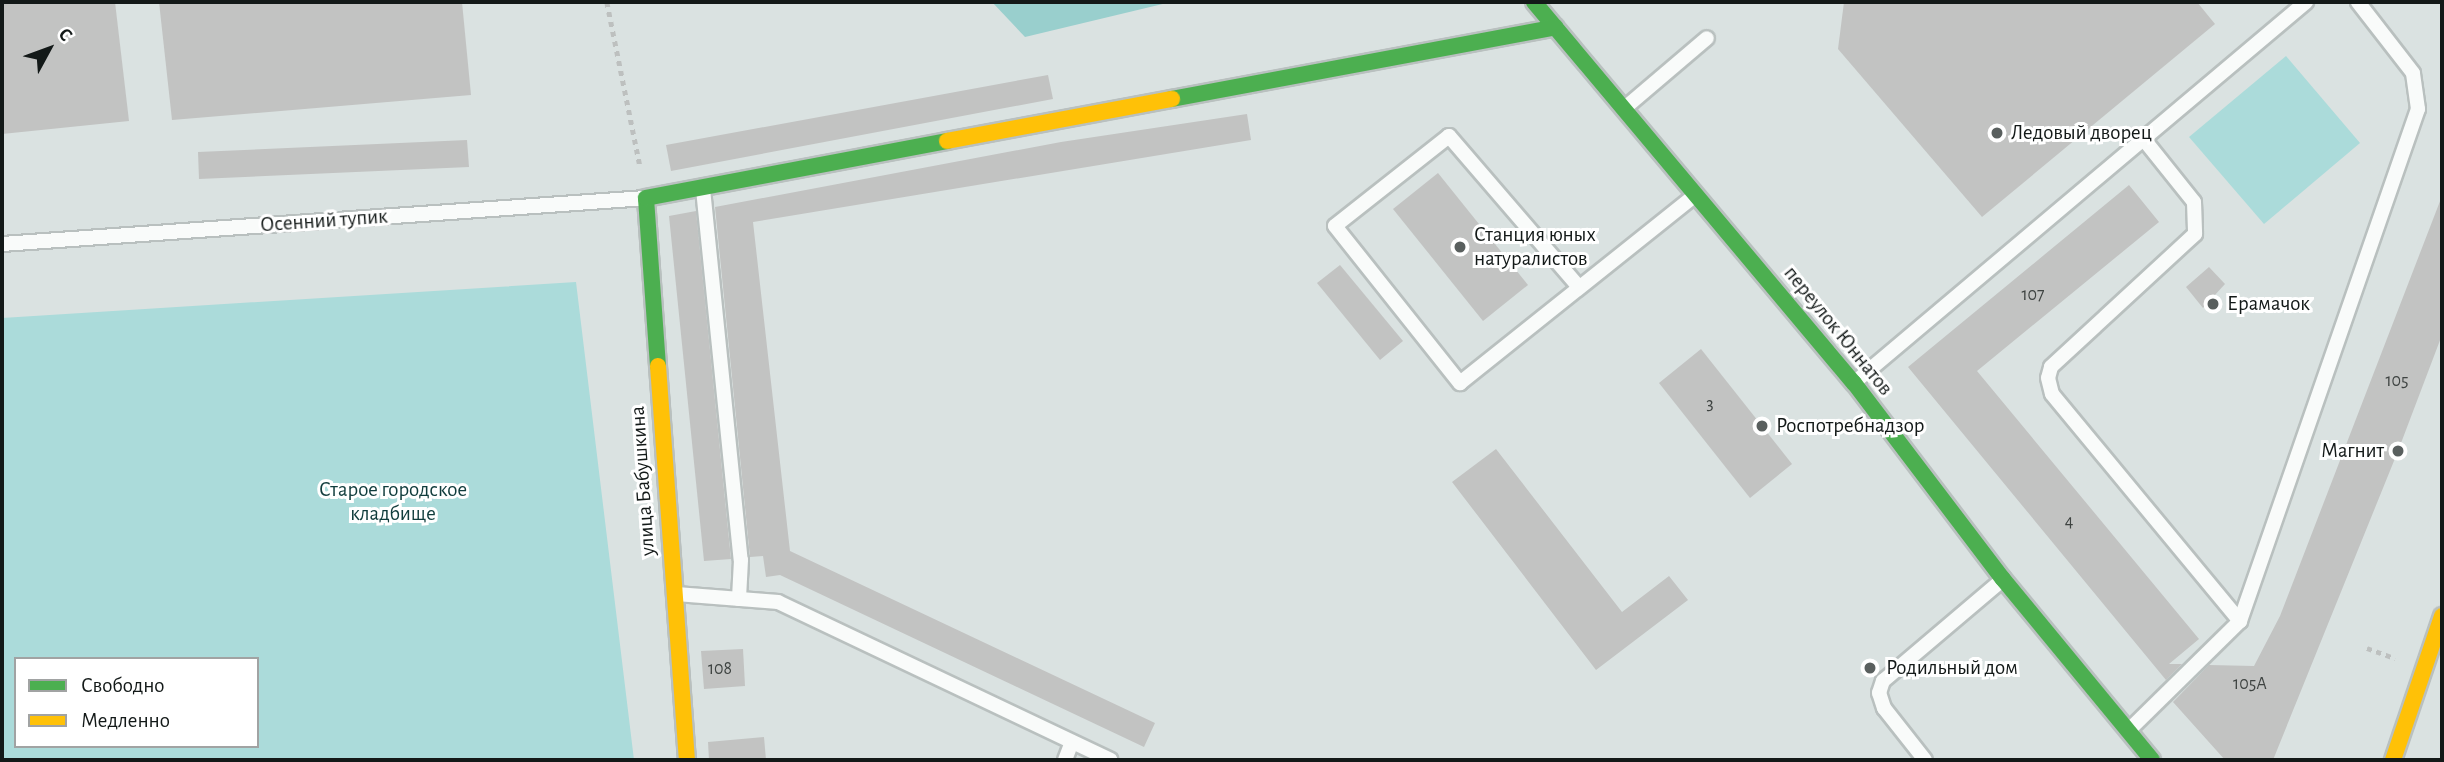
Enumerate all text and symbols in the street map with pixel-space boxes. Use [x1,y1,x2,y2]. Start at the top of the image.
north arrow [14,14,84,84]
text: С [55,25,76,45]
place label: Ледовый дворец [2011,120,2152,146]
marker: Ледовый дворец [1989,125,2005,141]
street label: Осенний тупик [259,204,389,238]
place label: Станция юных натуралистов [1474,222,1596,272]
marker: Станция юных натуралистов [1452,239,1468,255]
street label: переулок Юннатов [1778,261,1898,401]
house number: 107 [2021,284,2045,306]
place label: Ерамачок [2227,291,2310,317]
marker: Ерамачок [2205,296,2221,312]
house number: 105 [2385,370,2409,392]
house number: 3 [1706,393,1714,415]
street label: улица Бабушкина [625,405,661,557]
place label: Роспотребнадзор [1776,413,1925,439]
marker: Роспотребнадзор [1754,418,1770,434]
place label: Магнит [2321,438,2384,464]
marker: Магнит [2390,443,2406,459]
park label: Старое городское кладбище [319,477,467,527]
house number: 4 [2065,511,2073,533]
place label: Родильный дом [1886,655,2018,681]
legend [14,657,259,748]
house number: 108 [708,658,732,680]
marker: Родильный дом [1860,658,1880,678]
house number: 105А [2233,673,2267,695]
text: Свободно [81,675,165,696]
text: Медленно [81,710,170,731]

